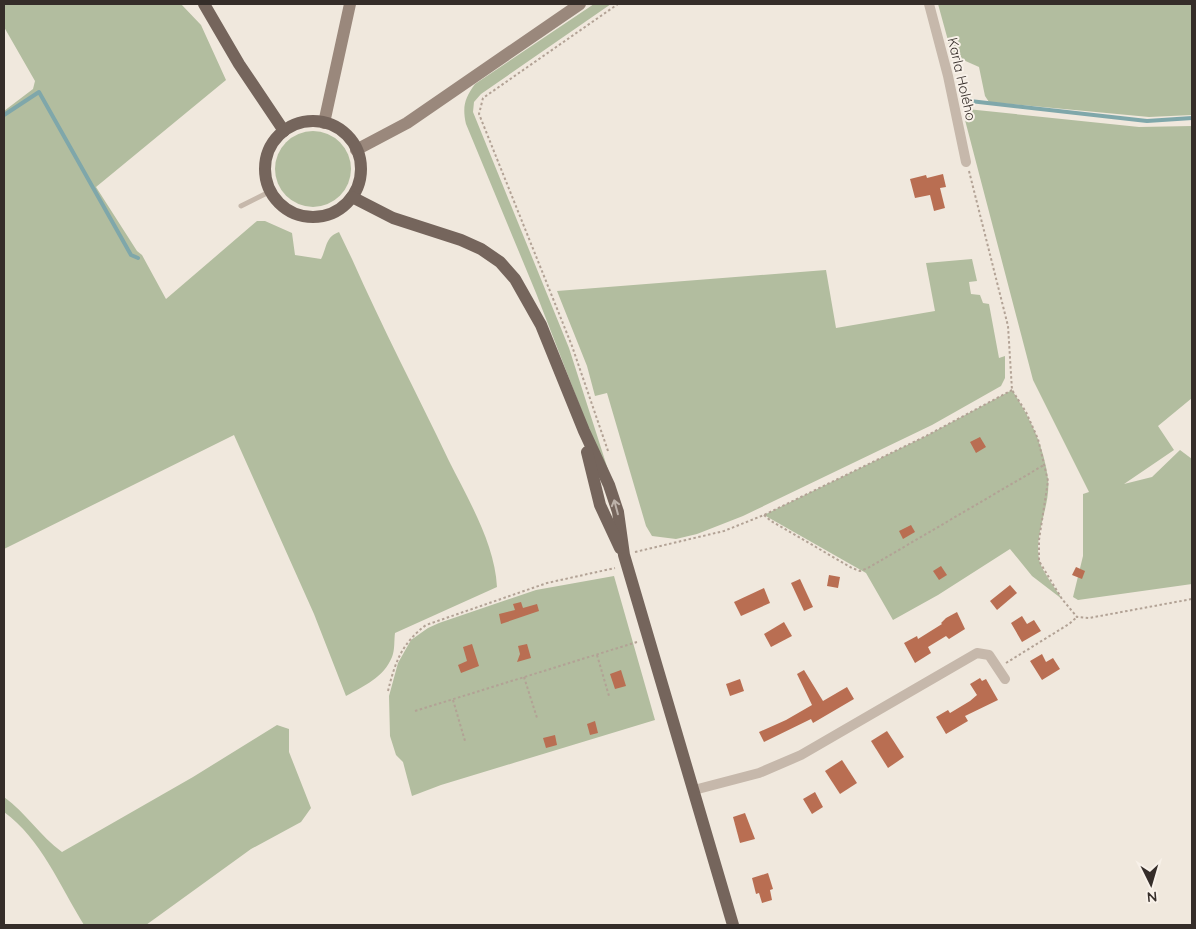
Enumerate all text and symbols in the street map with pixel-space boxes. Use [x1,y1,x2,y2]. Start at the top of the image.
street label: Karla Holého [944,36,980,122]
one-way arrow [611,499,620,515]
north arrow [1126,859,1176,909]
text: N [1146,888,1158,906]

